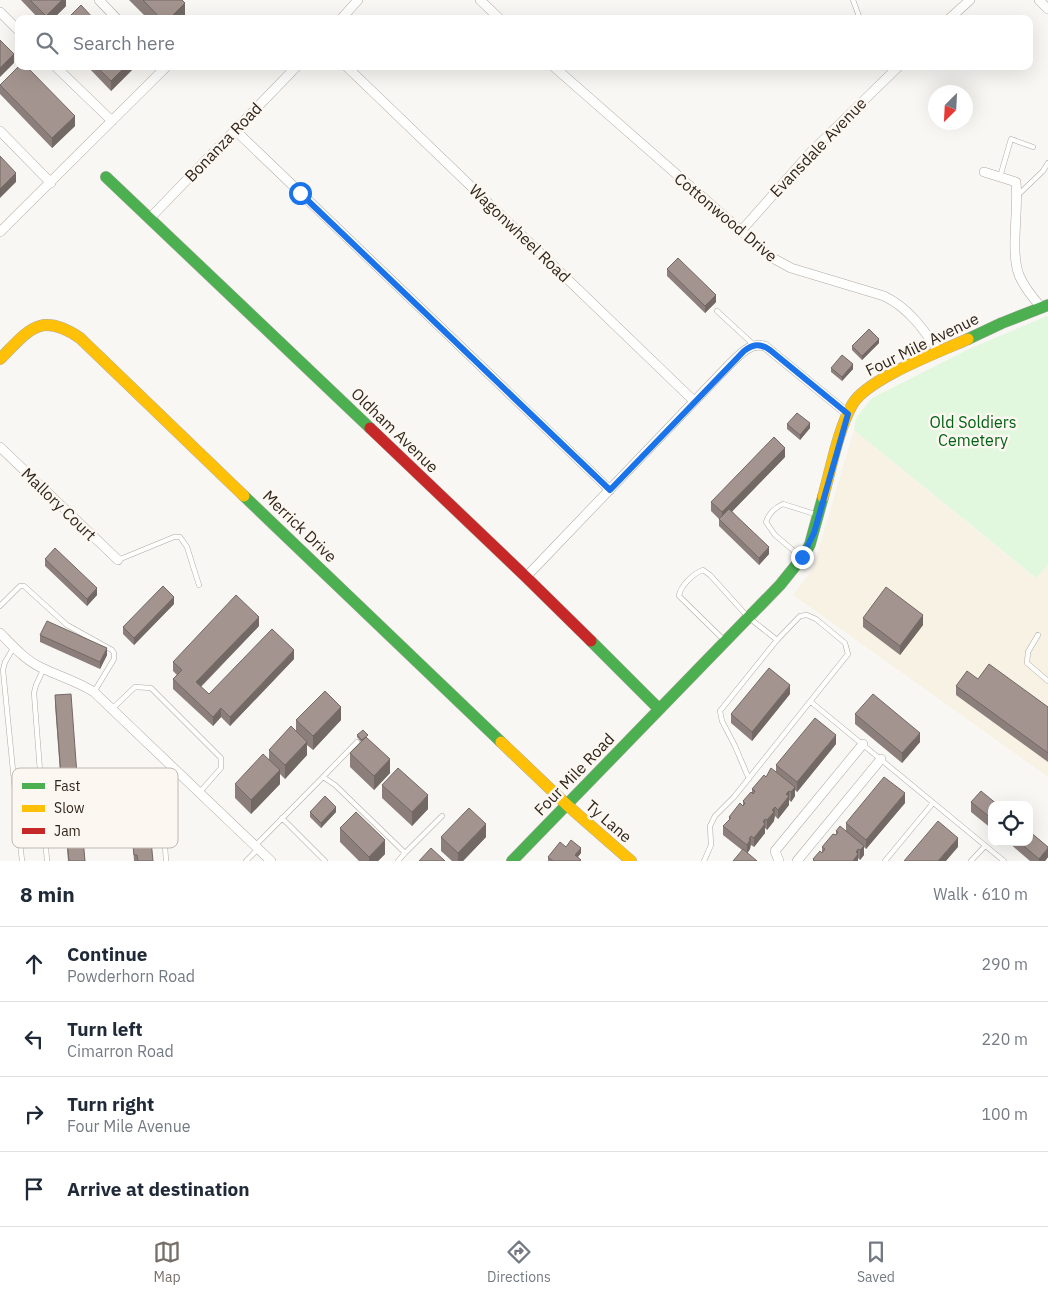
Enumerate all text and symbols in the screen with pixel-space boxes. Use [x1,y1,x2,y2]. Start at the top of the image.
search box [15,15,1033,70]
icon: search [33,29,61,57]
text: Search here [73,31,175,55]
north arrow [928,85,973,130]
street label: Evansdale Avenue [765,93,871,201]
street label: Bonanza Road [180,98,266,186]
street label: Cottonwood Drive [670,168,782,266]
street label: Wagonwheel Road [465,180,575,286]
route start [289,182,312,205]
street label: Four Mile Avenue [862,308,982,380]
street label: Oldham Avenue [347,383,443,477]
park label: Old Soldiers Cemetery [929,412,1017,450]
street label: Mallory Court [17,463,101,545]
street label: Merrick Drive [259,486,341,566]
route end [791,546,814,569]
street label: Four Mile Road [530,729,618,819]
legend [12,768,178,848]
text: Fast [54,777,80,795]
street label: Ty Lane [582,796,636,847]
text: Slow [54,799,85,817]
map controls [988,801,1033,846]
button: locate [988,801,1033,846]
text: Jam [54,822,81,840]
text: 8 min [20,880,75,908]
text: Walk · 610 m [933,884,1028,904]
text: Continue [67,942,147,966]
icon: ahead [20,950,48,978]
text: 290 m [981,954,1028,974]
text: Powderhorn Road [67,966,195,986]
text: Turn left [67,1017,143,1041]
icon: left [20,1025,48,1053]
text: 220 m [981,1029,1028,1049]
text: Cimarron Road [67,1041,174,1061]
text: Turn right [67,1092,154,1116]
icon: right [20,1100,48,1128]
text: 100 m [981,1104,1028,1124]
text: Four Mile Avenue [67,1116,191,1136]
icon: arrive [20,1175,48,1203]
text: Arrive at destination [67,1177,250,1201]
tab: Map [153,1238,181,1286]
tab: Directions [487,1238,551,1286]
tab: Saved [857,1238,895,1286]

